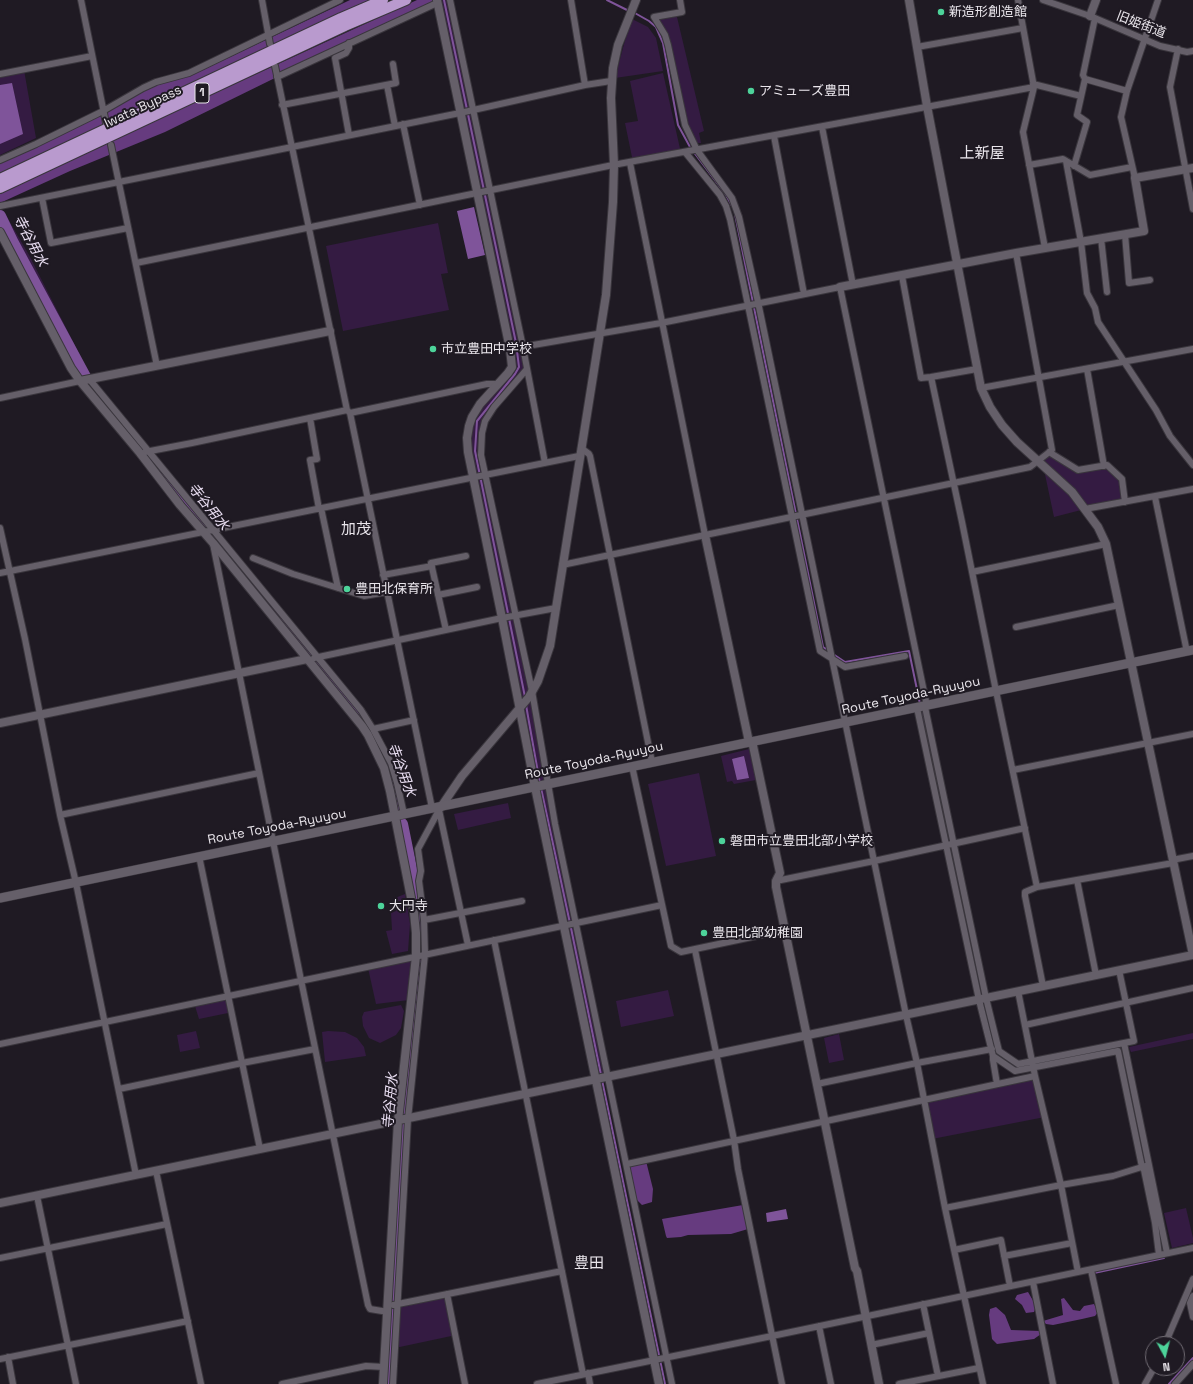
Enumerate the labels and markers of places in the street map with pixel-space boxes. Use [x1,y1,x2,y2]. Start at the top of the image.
place label: 新造形創造館 [949,4,1027,20]
marker: 新造形創造館 [936,7,946,17]
place label: アミューズ豊田 [759,83,850,99]
marker: アミューズ豊田 [746,86,756,96]
place label: 市立豊田中学校 [441,341,532,357]
marker: 市立豊田中学校 [428,344,438,354]
place label: 豊田北保育所 [355,581,433,597]
marker: 豊田北保育所 [342,584,352,594]
place label: 磐田市立豊田北部小学校 [730,833,873,849]
marker: 磐田市立豊田北部小学校 [717,836,727,846]
place label: 大円寺 [389,898,428,914]
marker: 大円寺 [376,901,386,911]
place label: 豊田北部幼稚園 [712,925,803,941]
marker: 豊田北部幼稚園 [699,928,709,938]

